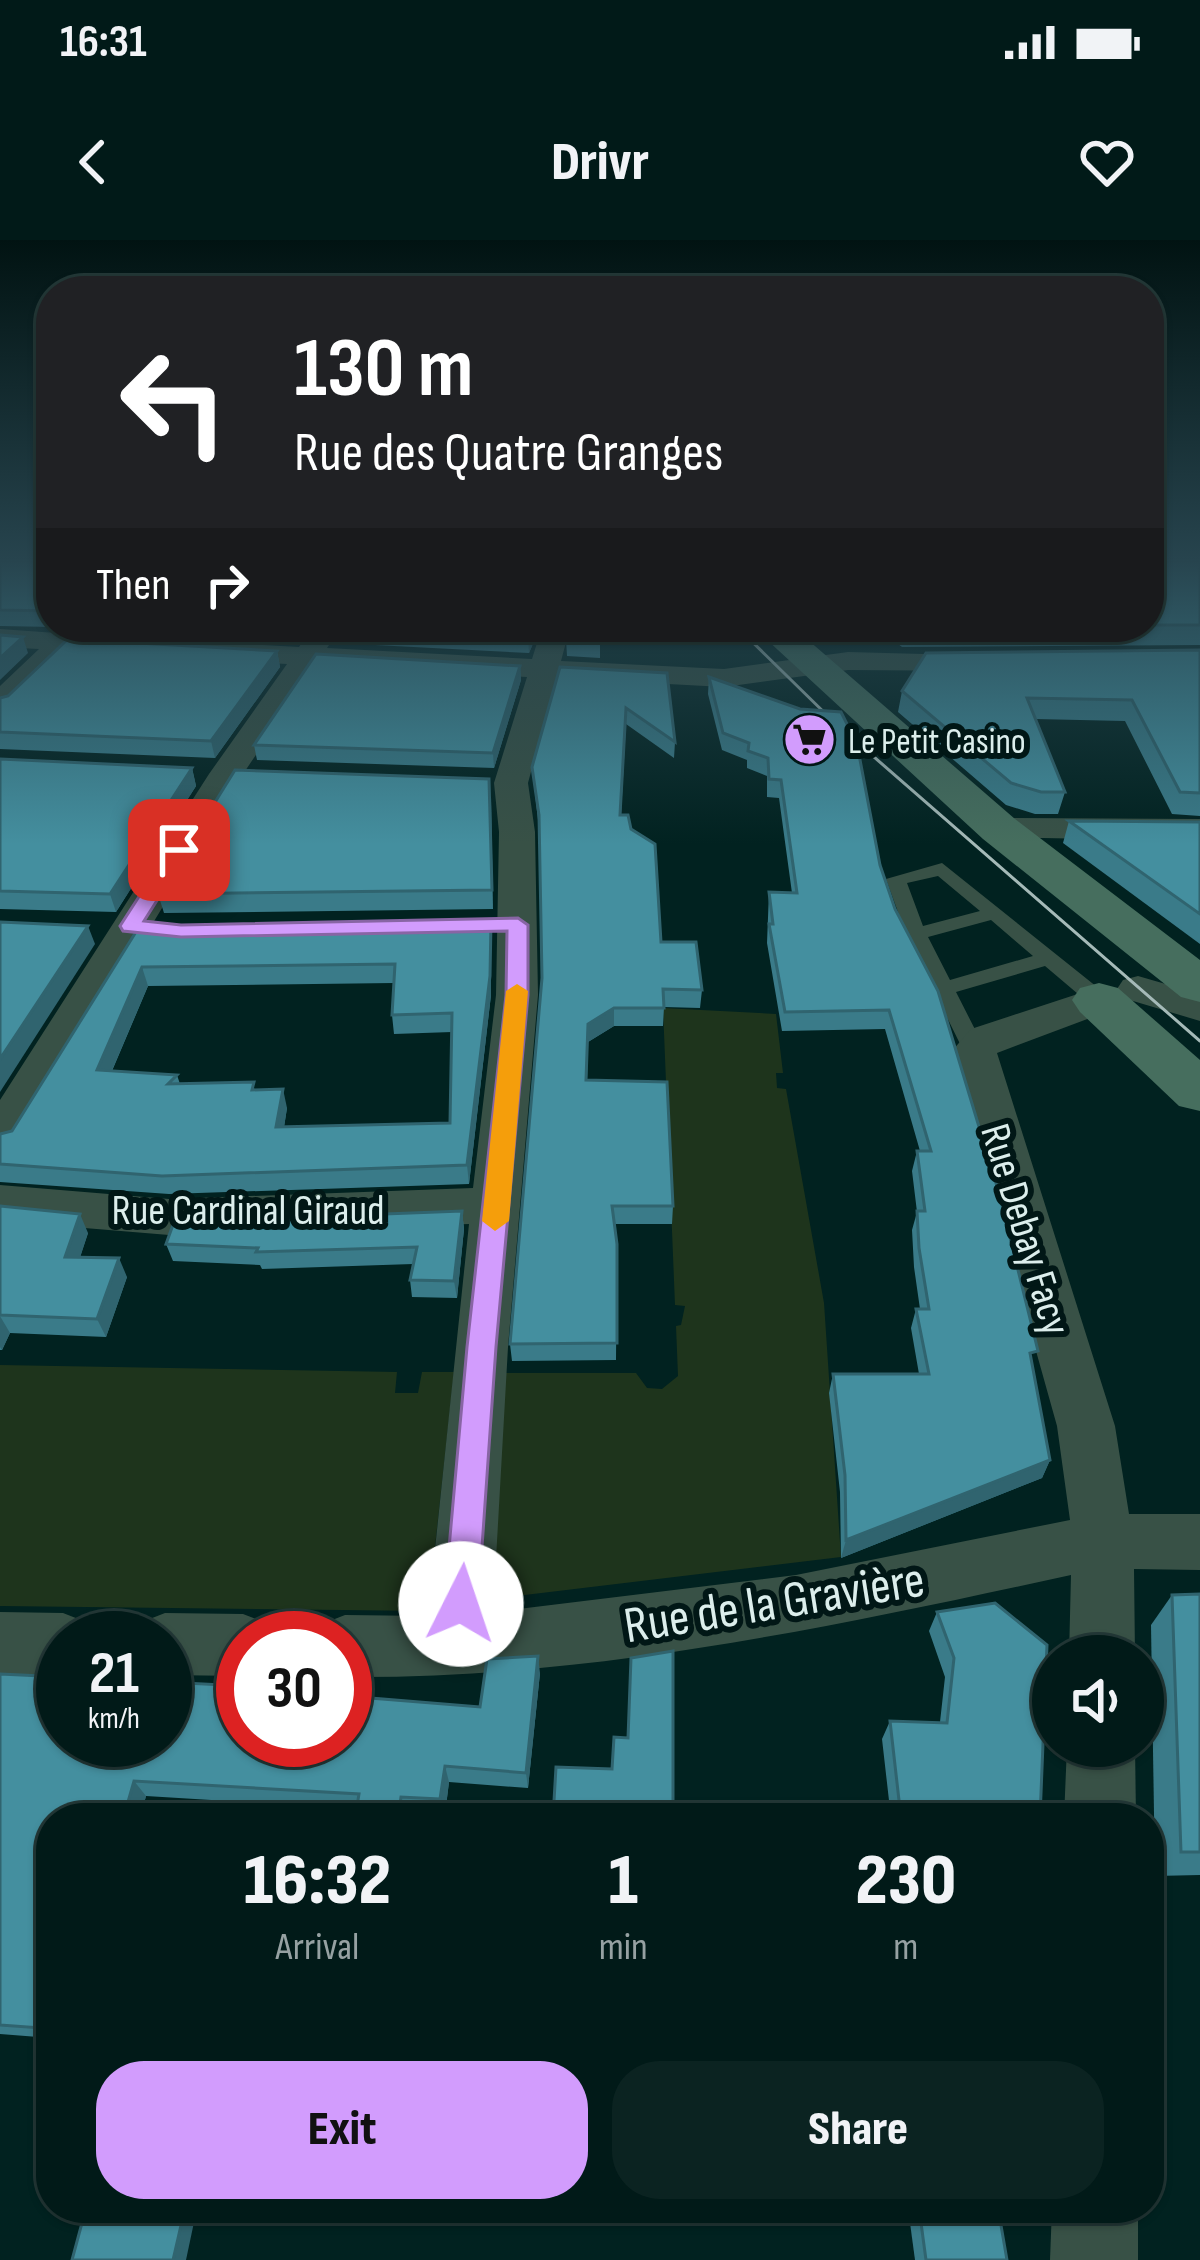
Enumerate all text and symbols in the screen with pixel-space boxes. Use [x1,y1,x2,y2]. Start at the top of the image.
text: 16:31 [60,15,147,70]
icon: back [60,129,126,195]
icon: heart [1074,129,1140,195]
text: Drivr [551,130,649,195]
text: 130 m [294,319,473,420]
icon: left [96,324,252,480]
text: Rue des Quatre Granges [294,421,723,486]
icon: right [194,552,260,618]
text: Then [96,558,170,613]
supermarket icon: Le Petit Casino [781,712,837,768]
place label: Le Petit Casino [848,721,1026,764]
pin [128,799,230,901]
icon: arrive [146,817,212,883]
street label: Rue Debay Facy [968,1118,1081,1342]
street label: Rue Cardinal Giraud [111,1186,385,1237]
position arrow [398,1541,524,1667]
street label: Rue de la Gravière [620,1550,929,1657]
speed limit sign: 30 [216,1611,372,1767]
map controls [1032,1635,1164,1767]
button: sound [1032,1635,1164,1767]
text: 21 [89,1638,139,1710]
text: km/h [88,1701,140,1737]
text: 16:32 [244,1838,391,1925]
text: 1 [608,1838,638,1925]
text: 230 [855,1838,956,1925]
text: Arrival [275,1924,359,1971]
text: min [599,1924,648,1971]
text: m [893,1924,918,1971]
button: Exit [96,2061,588,2199]
button: Share [612,2061,1104,2199]

